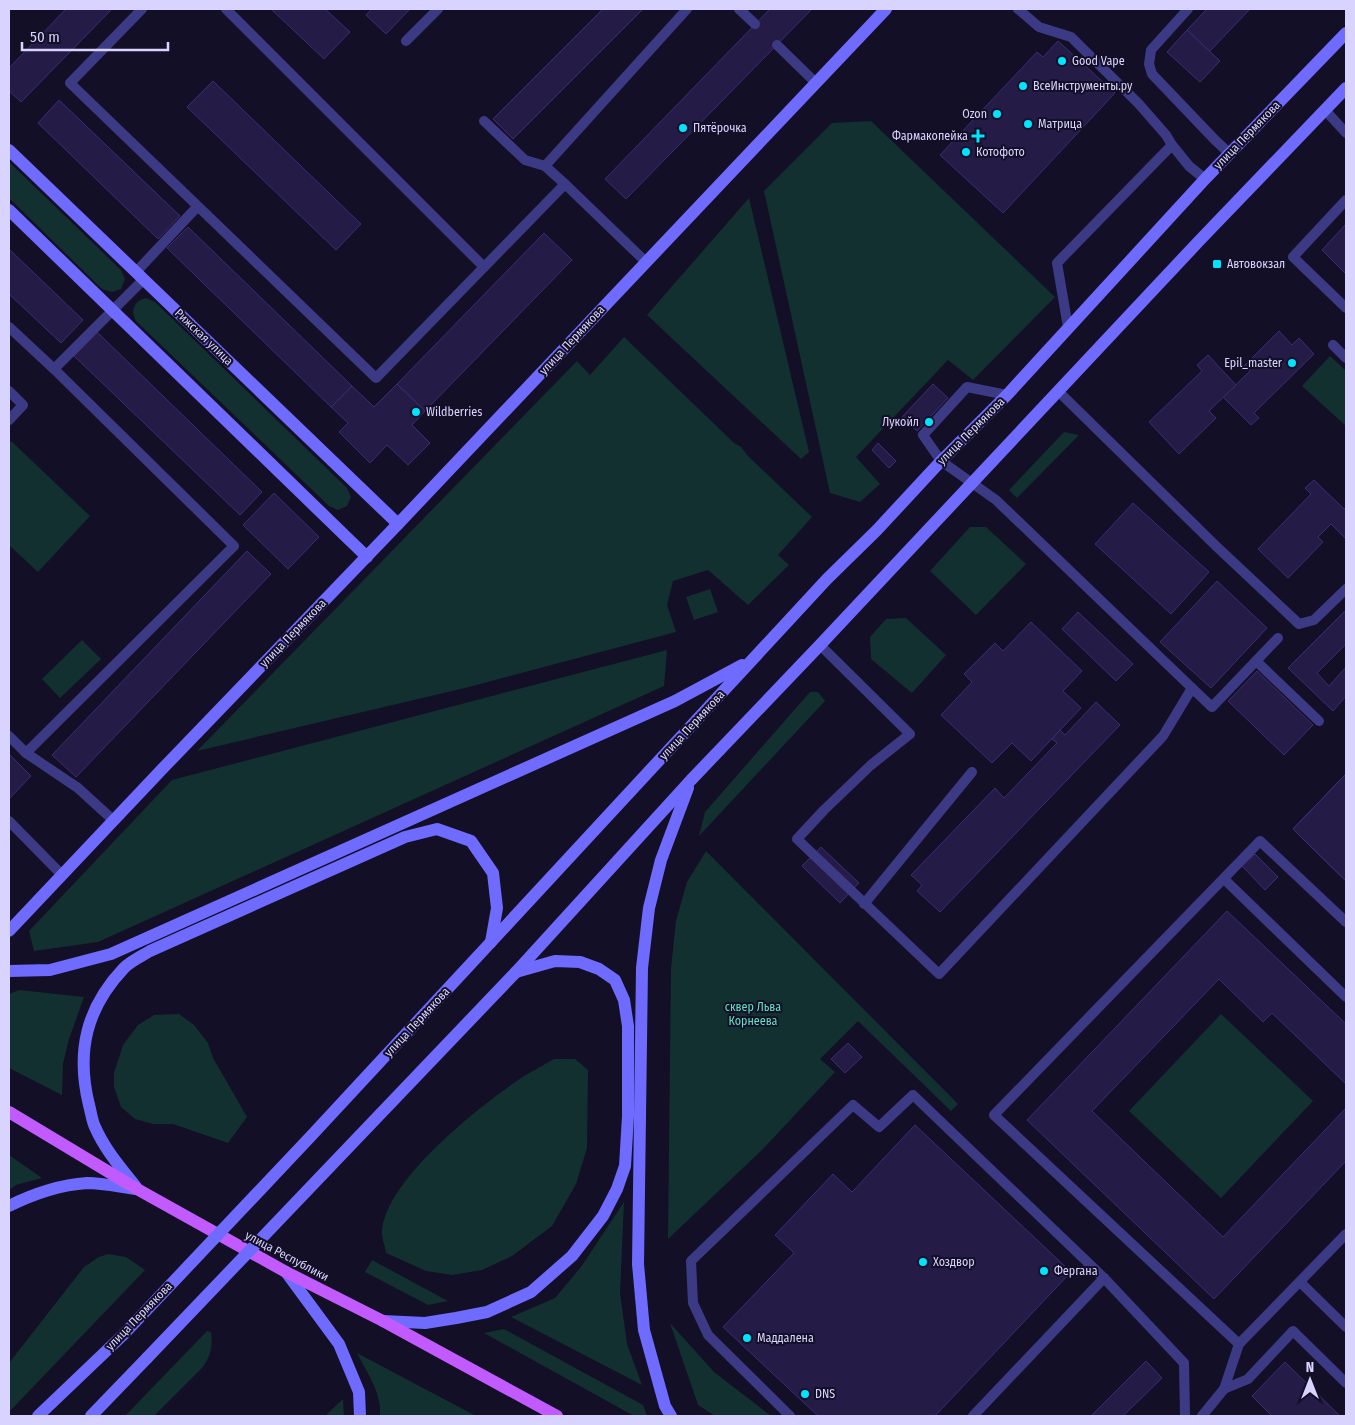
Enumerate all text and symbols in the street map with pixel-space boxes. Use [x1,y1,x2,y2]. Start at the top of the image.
scale bar [22,20,169,52]
text: 50 m [30,28,60,46]
place label: Good Vape [1072,54,1125,68]
marker: Good Vape [1056,55,1068,67]
place label: ВсеИнструменты.ру [1033,79,1133,93]
marker: ВсеИнструменты.ру [1017,80,1029,92]
street label: улица Пермякова [1211,98,1283,172]
place label: Ozon [962,107,987,121]
marker: Ozon [991,108,1003,120]
place label: Матрица [1038,117,1082,131]
marker: Матрица [1022,118,1034,130]
place label: Пятёрочка [693,121,747,135]
marker: Пятёрочка [677,122,689,134]
place label: Фармакопейка [892,129,968,143]
marker: Фармакопейка [972,130,984,142]
place label: Котофото [976,145,1025,159]
marker: Котофото [960,146,972,158]
place label: Автовокзал [1227,257,1285,271]
marker: Автовокзал [1211,258,1223,270]
street label: улица Пермякова [536,302,608,377]
street label: Рижская улица [172,306,236,368]
place label: Epil_master [1224,356,1283,370]
marker: Epil_master [1286,357,1298,369]
street label: улица Пермякова [934,394,1008,468]
place label: Wildberries [426,405,482,419]
marker: Wildberries [410,406,422,418]
place label: Лукойл [882,415,919,429]
marker: Лукойл [923,416,935,428]
street label: улица Пермякова [257,596,329,670]
street label: улица Пермякова [656,687,728,762]
street label: улица Пермякова [381,984,453,1059]
park label: сквер Льва Корнеева [725,1000,781,1028]
street label: улица Республики [243,1228,331,1284]
place label: Хоздвор [933,1255,975,1269]
marker: Хоздвор [917,1256,929,1268]
place label: Фергана [1054,1264,1098,1278]
marker: Фергана [1038,1265,1050,1277]
street label: улица Пермякова [103,1279,175,1353]
place label: Маддалена [757,1331,814,1345]
marker: Маддалена [741,1332,753,1344]
north arrow [1285,1355,1335,1405]
text: N [1306,1359,1314,1376]
place label: DNS [815,1387,835,1401]
marker: DNS [799,1388,811,1400]

